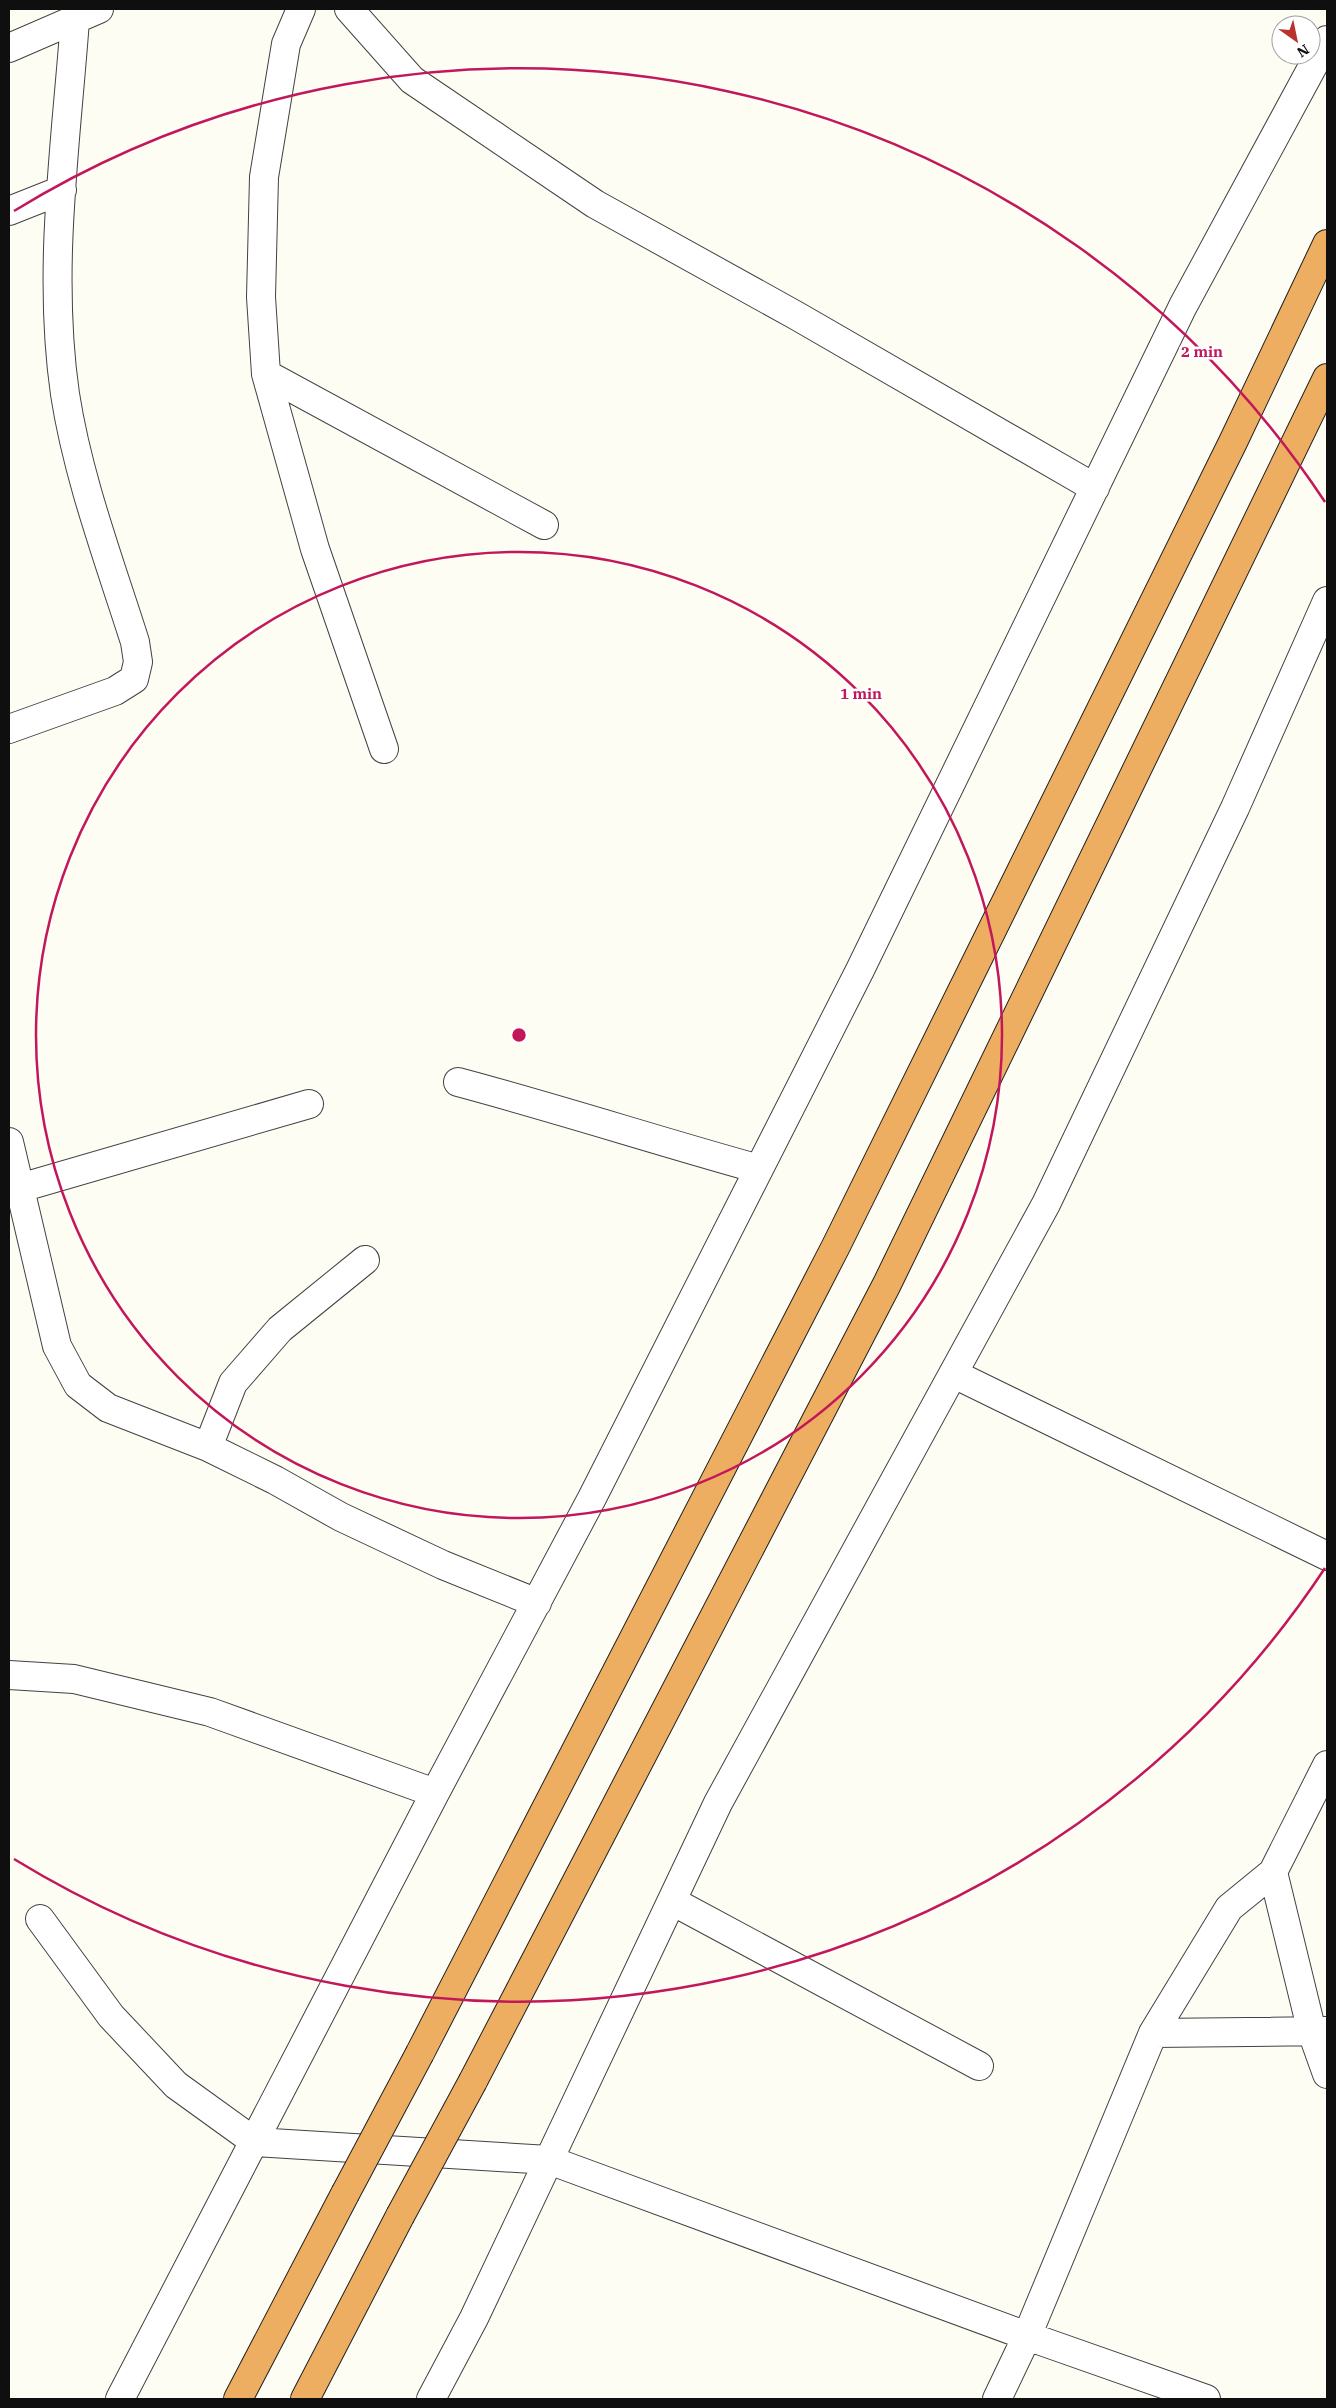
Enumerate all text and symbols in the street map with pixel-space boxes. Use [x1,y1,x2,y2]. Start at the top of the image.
north arrow [1271,15,1321,65]
text: N [1294,40,1313,61]
text: 2 min [1181,342,1223,361]
text: 1 min [840,684,882,703]
centre of rings [510,1026,528,1044]

